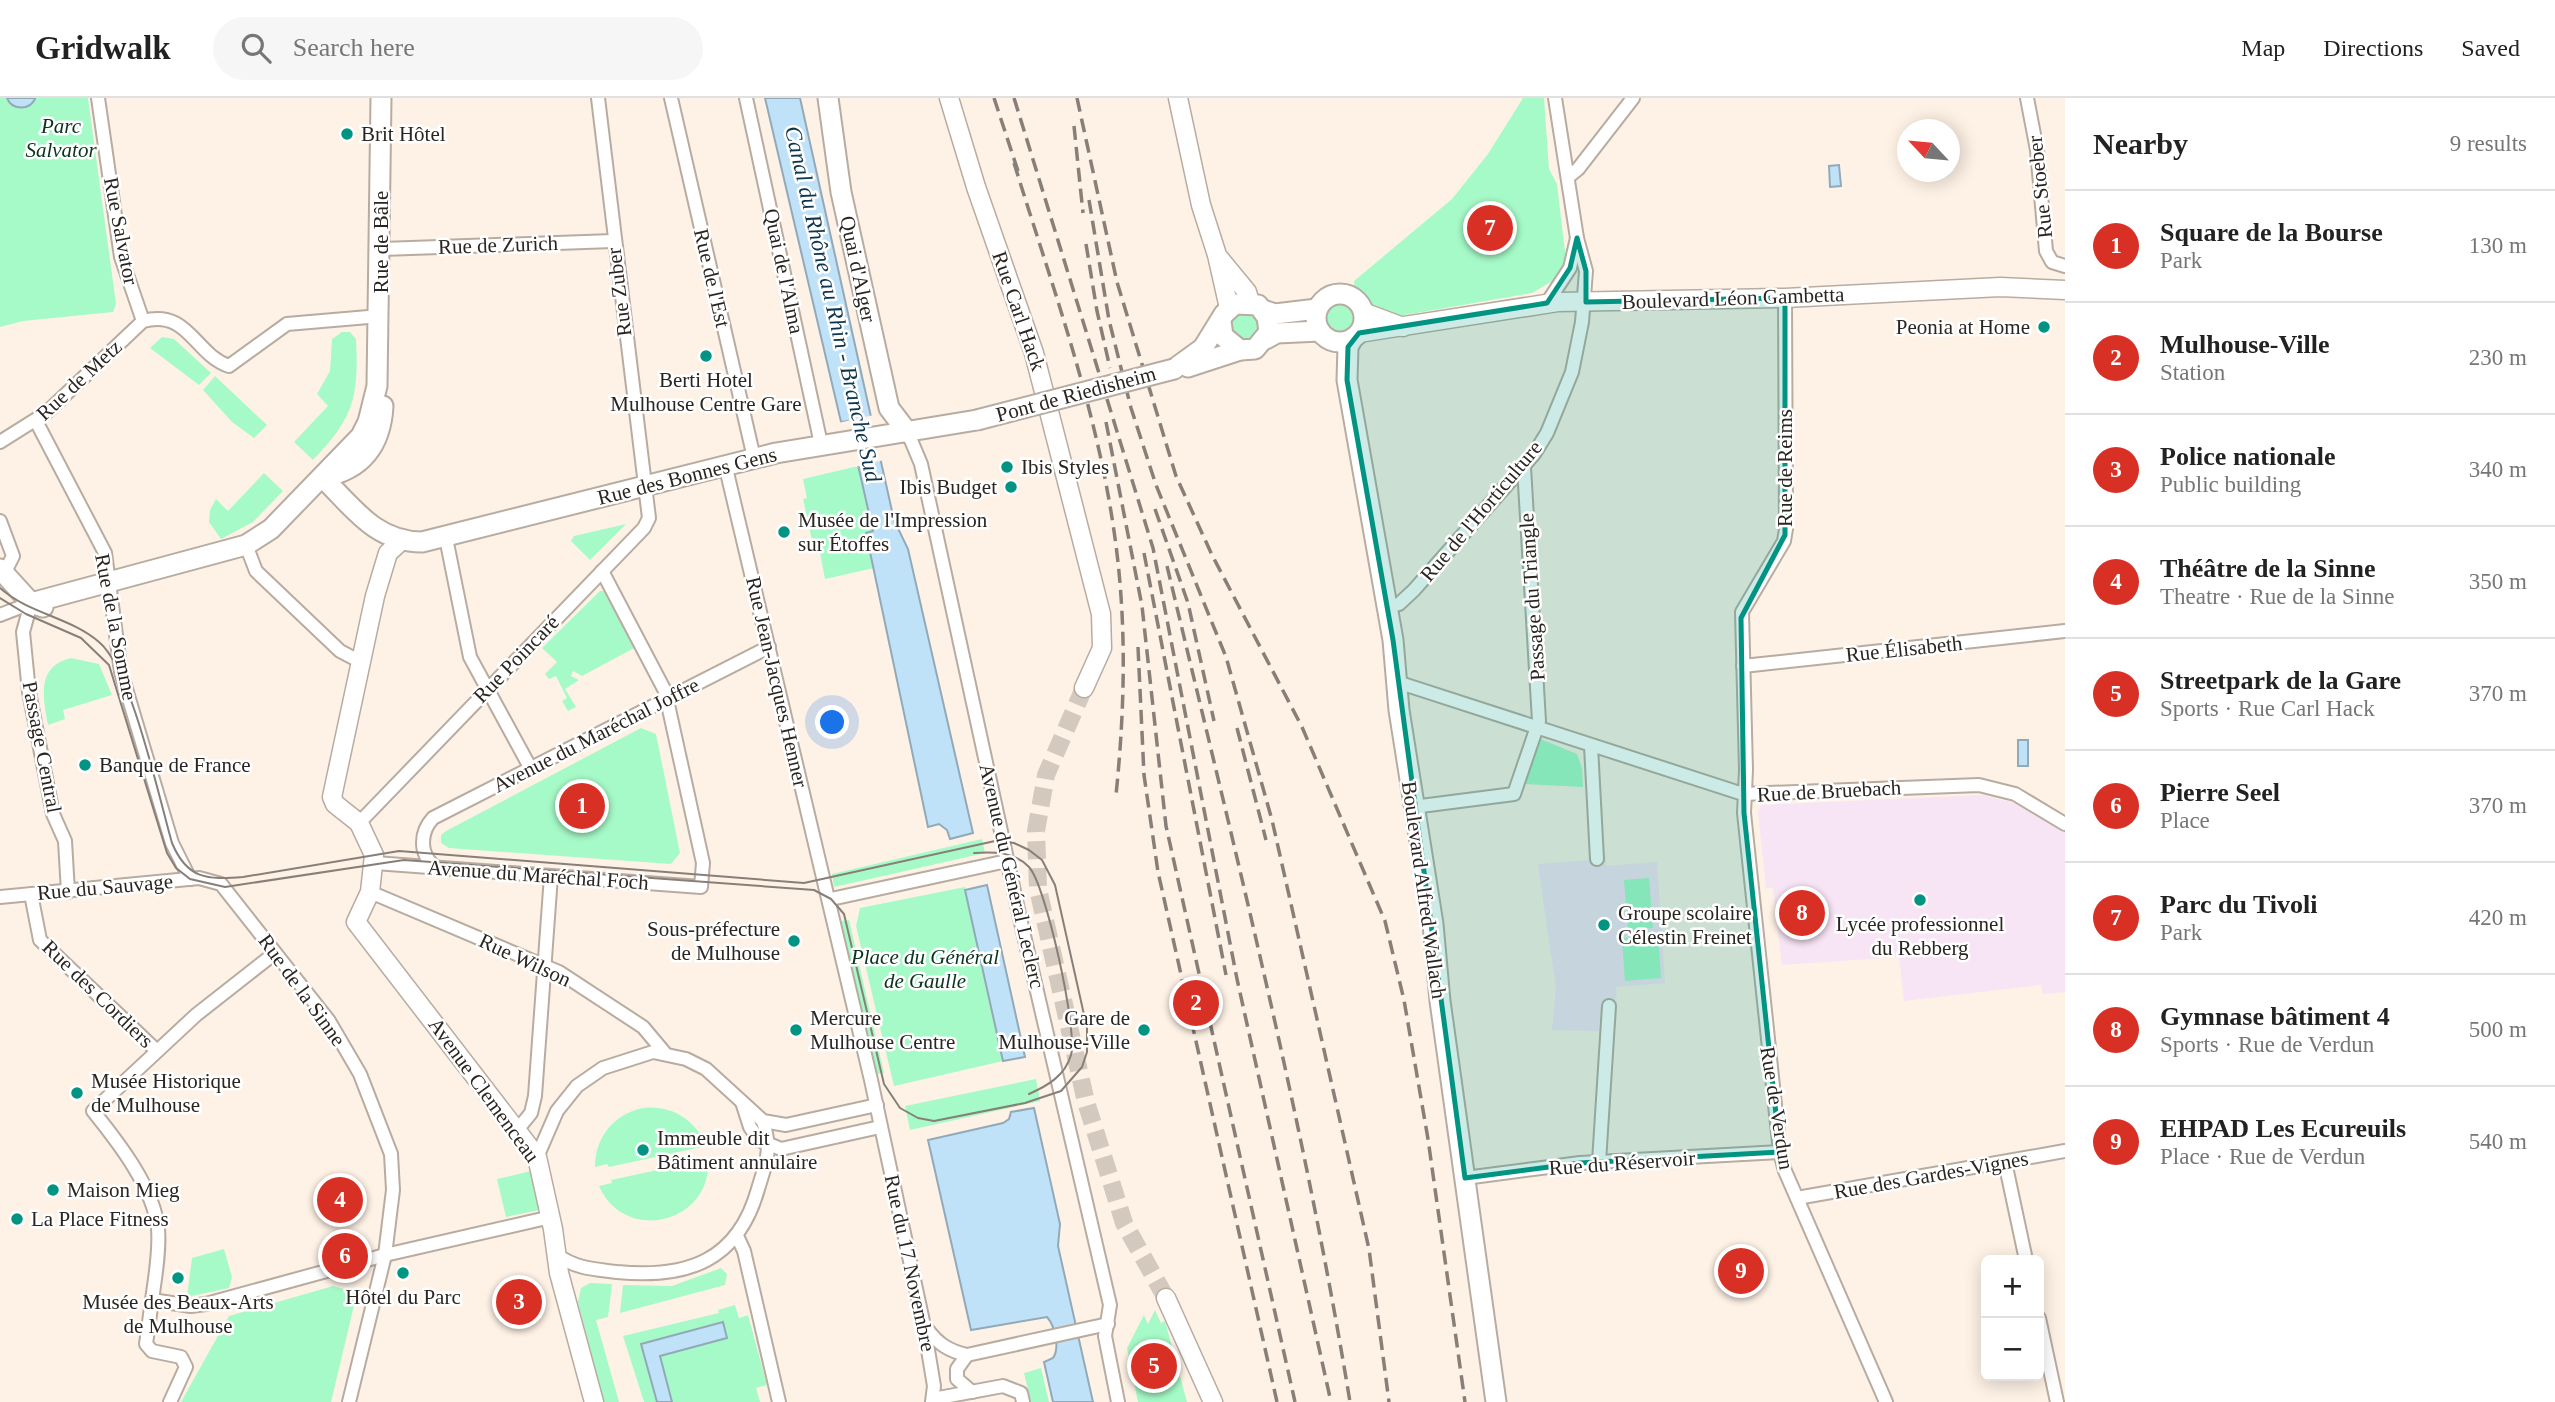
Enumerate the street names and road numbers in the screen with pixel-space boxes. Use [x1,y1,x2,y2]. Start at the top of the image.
street label: Rue Stoeber [2023,134,2057,240]
street label: Rue Salvator [99,175,143,287]
street label: Rue de Bâle [369,191,393,293]
street label: Quai de l'Alma [759,206,809,336]
street label: Quai d'Alger [835,214,881,324]
street label: Rue de l'Est [689,226,735,330]
street label: Rue de Zurich [438,231,559,259]
street label: Rue Zuber [602,246,636,338]
street label: Rue Carl Hack [987,248,1051,374]
street label: Boulevard Léon Gambetta [1621,282,1845,314]
street label: Rue de Metz [32,335,126,425]
street label: Pont de Riedisheim [993,361,1159,427]
street label: Rue de Reims [1773,409,1797,527]
street label: Rue de l'Horticulture [1415,436,1547,586]
street label: Rue des Bonnes Gens [595,442,779,510]
street label: Passage du Triangle [1514,512,1550,682]
street label: Rue de la Somme [90,552,142,702]
street label: Rue Jean-Jacques Henner [741,574,813,790]
street label: Rue Poincaré [468,610,564,708]
street label: Rue Élisabeth [1844,631,1964,667]
street label: Avenue du Maréchal Joffre [489,672,703,798]
street label: Passage Central [17,679,67,815]
street label: Avenue du Général Leclerc [974,761,1050,991]
street label: Rue de Bruebach [1756,775,1902,807]
street label: Boulevard Alfred Wallach [1397,780,1451,1001]
street label: Avenue du Maréchal Foch [427,855,650,895]
street label: Rue du Sauvage [36,869,174,905]
street label: Rue Wilson [475,928,575,992]
street label: Rue de la Sinne [253,929,351,1051]
street label: Rue des Cordiers [38,935,158,1053]
street label: Avenue Clemenceau [424,1013,545,1167]
street label: Rue de Verdun [1755,1045,1799,1172]
street label: Rue du Réservoir [1548,1146,1696,1180]
street label: Rue des Gardes-Vignes [1832,1146,2030,1204]
street label: Rue du 17 Novembre [880,1172,940,1354]

